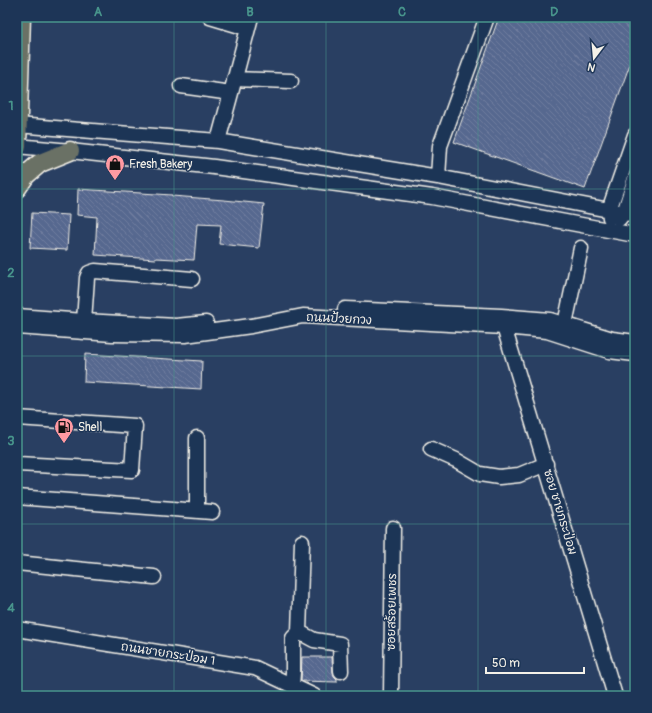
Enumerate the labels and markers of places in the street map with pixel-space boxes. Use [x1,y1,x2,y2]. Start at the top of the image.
shop icon: Fresh Bakery [104,153,126,181]
place label: Fresh Bakery [129,157,192,172]
fuel station icon: Shell [53,416,75,444]
place label: Shell [78,420,102,435]

